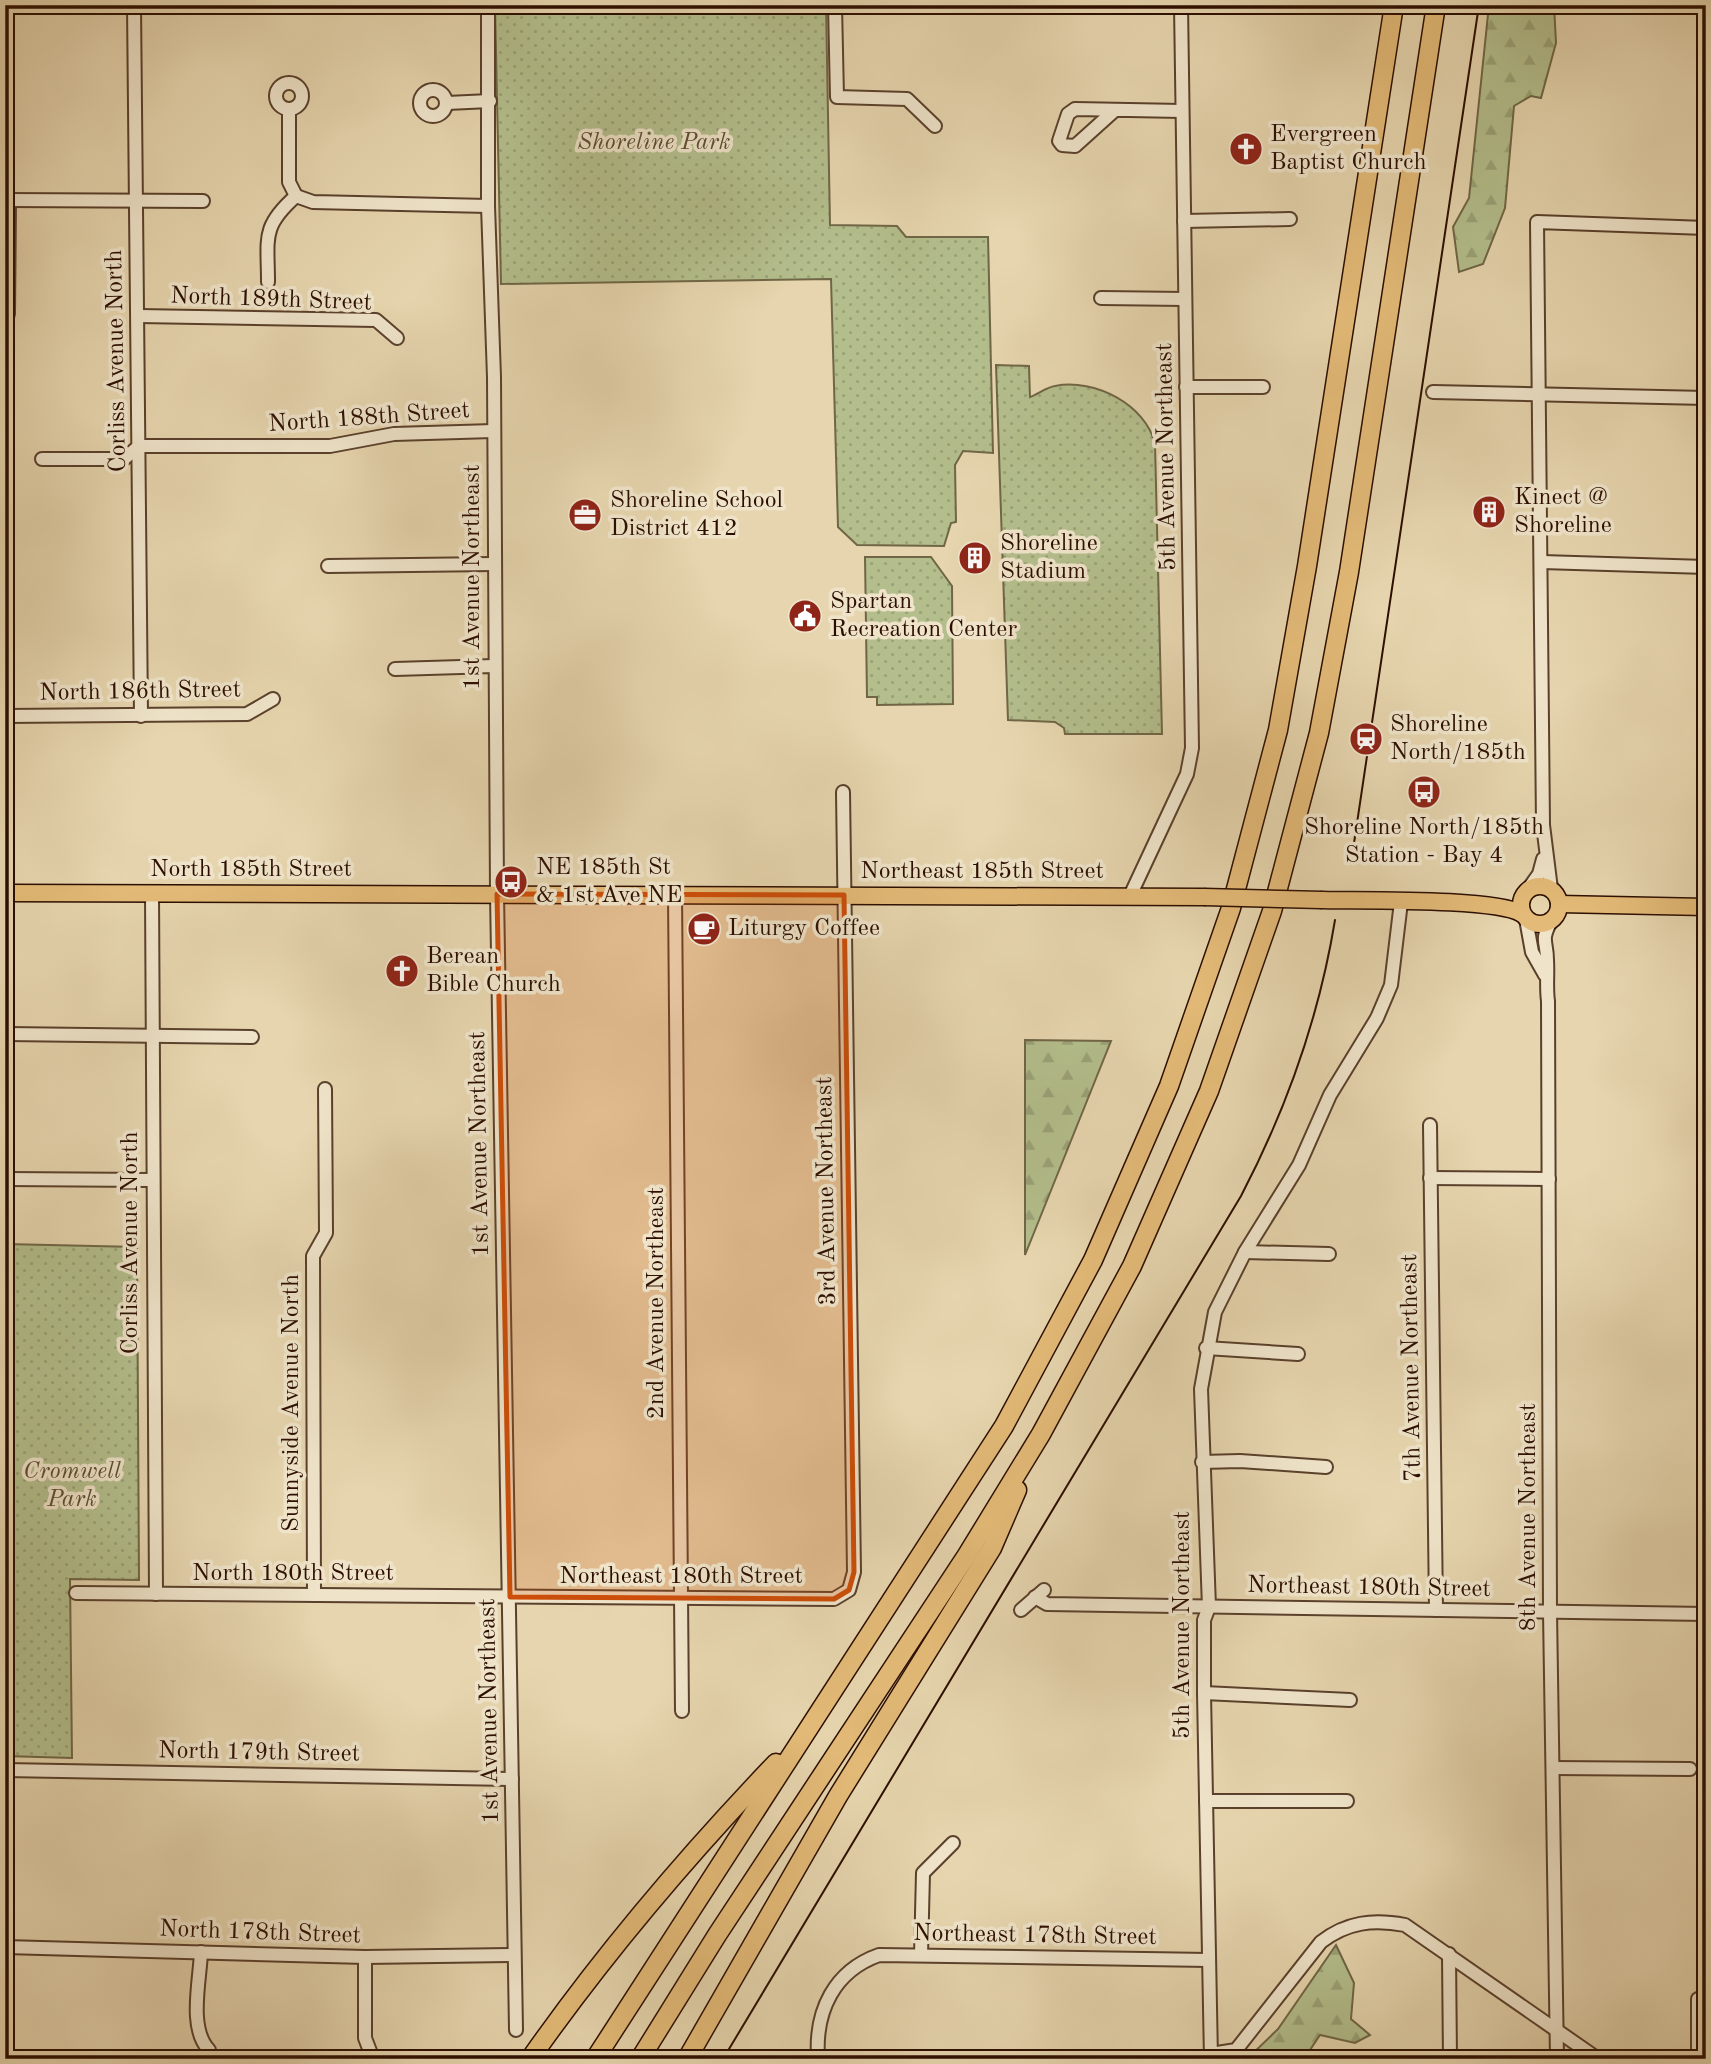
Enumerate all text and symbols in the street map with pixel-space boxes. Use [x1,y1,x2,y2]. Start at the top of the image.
place label: Evergreen Baptist Church [1270,123,1427,175]
church icon: Evergreen Baptist Church [1227,130,1265,168]
park label: Shoreline Park [577,131,731,155]
street label: Corliss Avenue North [103,249,131,473]
street label: North 189th Street [170,284,372,316]
street label: 5th Avenue Northeast [1153,343,1181,571]
street label: North 188th Street [267,399,471,437]
street label: 1st Avenue Northeast [461,464,485,690]
place label: Kinect @ Shoreline [1514,486,1612,538]
place label: Shoreline School District 412 [610,489,783,541]
building icon: Kinect @ Shoreline [1470,493,1508,531]
office icon: Shoreline School District 412 [566,496,604,534]
place label: Shoreline Stadium [1000,532,1098,584]
building icon: Shoreline Stadium [956,539,994,577]
place label: Spartan Recreation Center [830,590,1017,642]
public building icon: Spartan Recreation Center [786,597,824,635]
street label: North 186th Street [39,678,241,706]
place label: Shoreline North/185th [1390,713,1526,765]
station icon: Shoreline North/185th [1347,720,1385,758]
bus stop icon: Shoreline North/185th Station - Bay 4 [1405,773,1443,811]
place label: Shoreline North/185th Station - Bay 4 [1304,816,1544,868]
place label: NE 185th St & 1st Ave NE [536,856,682,908]
street label: North 185th Street [150,858,352,882]
street label: Northeast 185th Street [860,860,1104,884]
bus stop icon: NE 185th St & 1st Ave NE [492,863,530,901]
cafe icon: Liturgy Coffee [685,910,723,948]
place label: Liturgy Coffee [728,917,880,941]
place label: Berean Bible Church [426,945,561,997]
church icon: Berean Bible Church [383,952,421,990]
street label: 1st Avenue Northeast [466,1031,494,1257]
street label: 3rd Avenue Northeast [813,1076,841,1306]
street label: Corliss Avenue North [119,1132,143,1354]
street label: 2nd Avenue Northeast [645,1187,669,1419]
street label: 7th Avenue Northeast [1398,1254,1426,1482]
street label: Sunnyside Avenue North [280,1274,304,1532]
street label: 8th Avenue Northeast [1517,1403,1541,1631]
park label: Cromwell Park [23,1460,121,1512]
street label: 5th Avenue Northeast [1171,1511,1195,1739]
street label: North 180th Street [192,1562,394,1586]
street label: Northeast 180th Street [559,1565,803,1589]
street label: Northeast 180th Street [1247,1574,1491,1602]
street label: 1st Avenue Northeast [476,1598,504,1824]
street label: North 179th Street [158,1739,360,1767]
street label: North 178th Street [159,1917,361,1949]
street label: Northeast 178th Street [913,1922,1157,1950]

